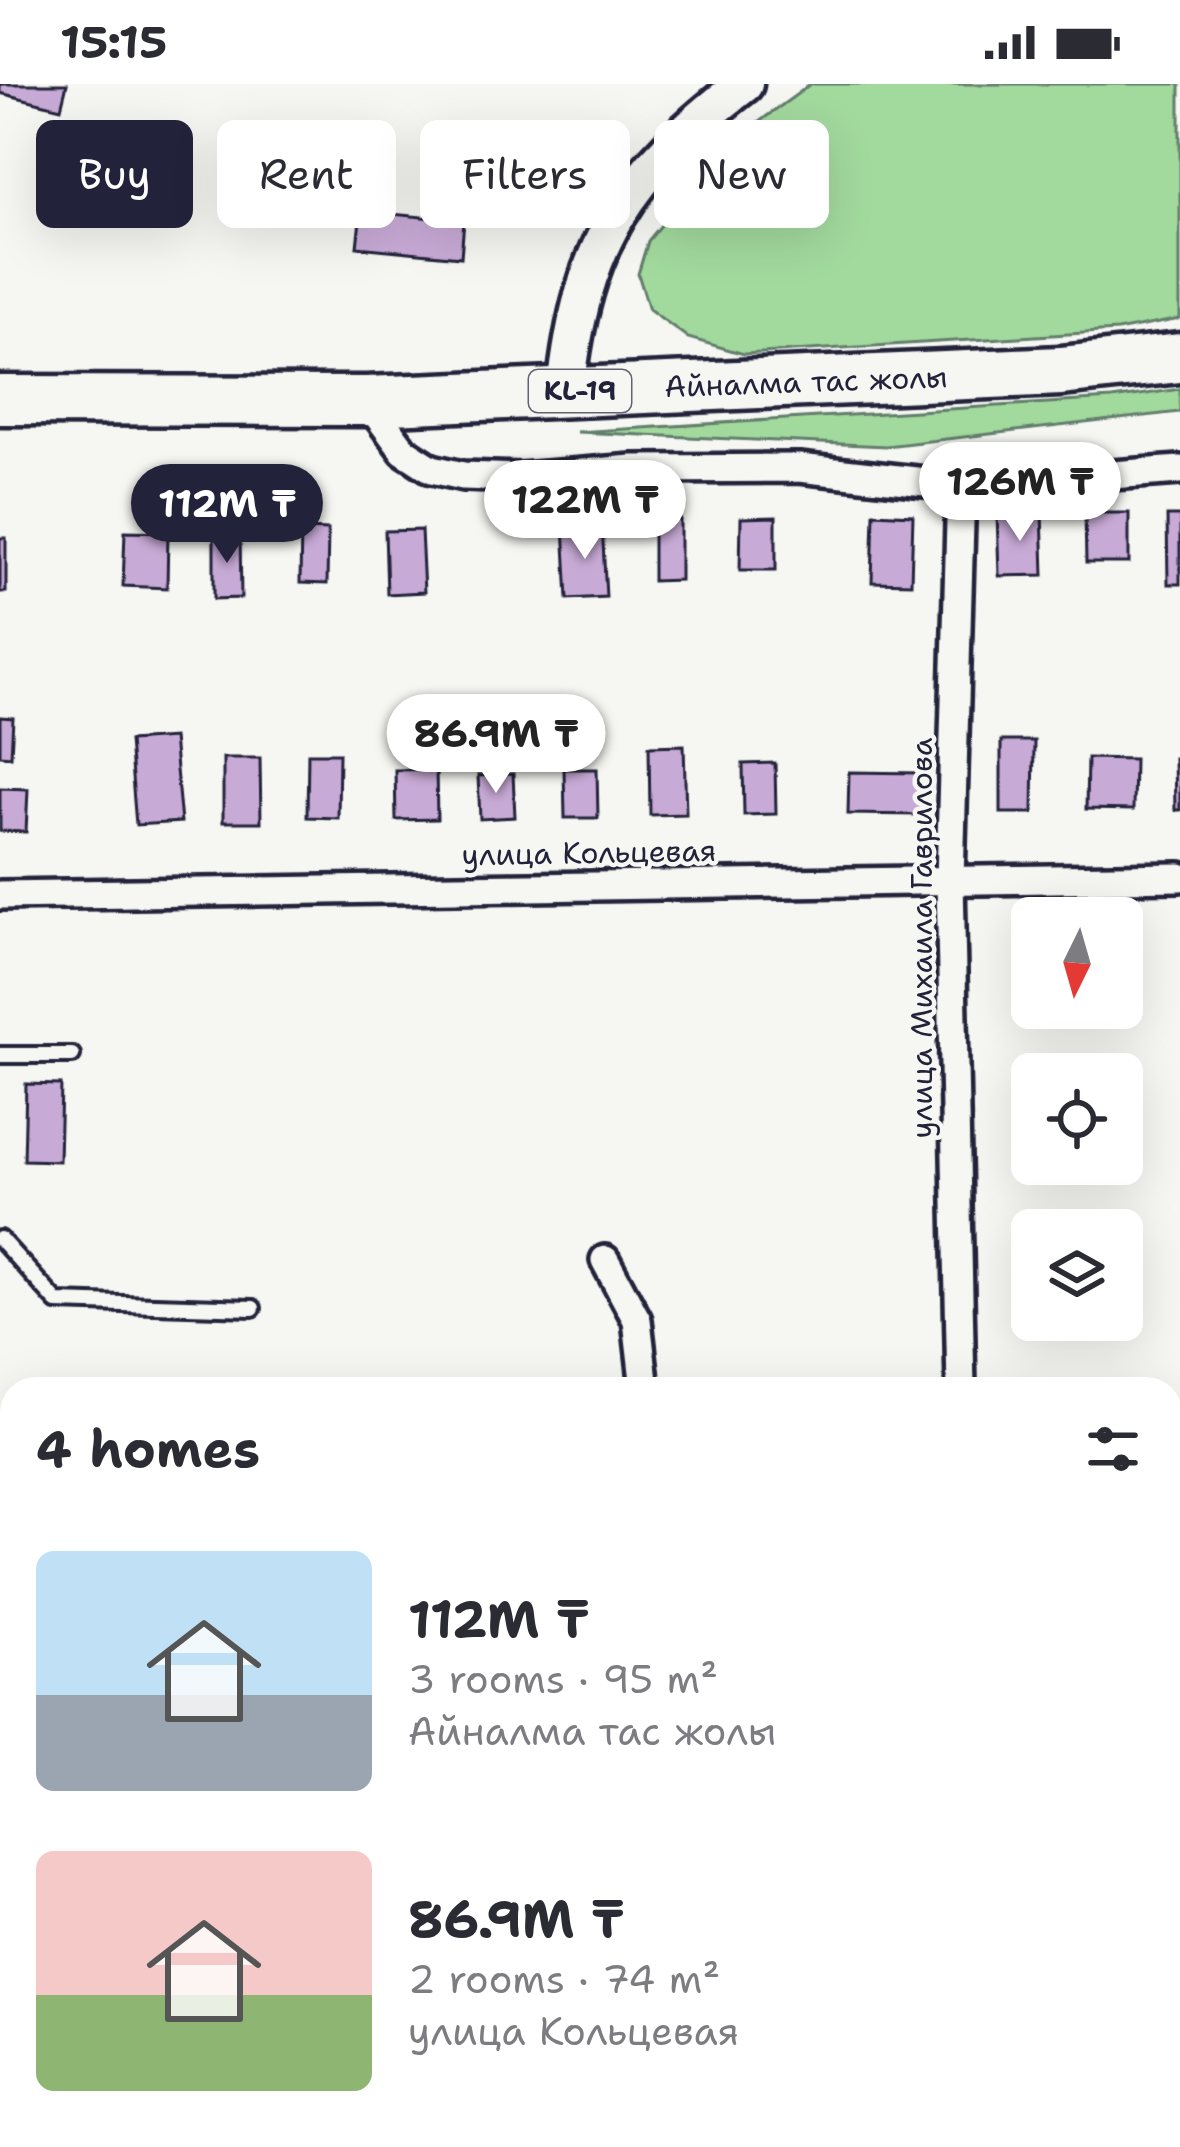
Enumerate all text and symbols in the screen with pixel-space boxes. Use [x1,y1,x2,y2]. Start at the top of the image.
text: 15:15 [60,12,167,72]
chip: Buy [36,120,193,228]
chip: Rent [217,120,396,228]
chip: Filters [420,120,630,228]
chip: New [654,120,829,228]
street label: Айналма тас жолы [664,356,948,407]
road number: КL-19 [529,370,631,412]
pin: 126M ₸ [922,442,1118,544]
text: 126M ₸ [946,455,1094,507]
pin: 122M ₸ [487,460,683,562]
pin: 112M ₸ [129,464,325,566]
text: 122M ₸ [511,473,659,525]
text: 112M ₸ [158,477,296,529]
pin: 86.9M ₸ [385,694,607,796]
text: 86.9M ₸ [414,707,578,759]
street label: улица Михаила Гаврилова [901,737,942,1138]
street label: улица Кольцевая [461,830,717,875]
north arrow [1011,897,1143,1029]
map controls [1011,897,1143,1341]
button: locate [1011,1053,1143,1185]
button: layers [1011,1209,1143,1341]
text: 4 homes [36,1415,260,1483]
icon: filters [1080,1416,1146,1482]
text: 112M ₸ [408,1585,589,1653]
icon: home [132,1599,276,1743]
text: 3 rooms · 95 m² [408,1653,718,1705]
text: Айналма тас жолы [408,1705,776,1757]
text: 86.9M ₸ [408,1885,624,1953]
icon: home [132,1899,276,2043]
text: 2 rooms · 74 m² [408,1953,720,2005]
text: улица Кольцевая [408,2005,739,2057]

